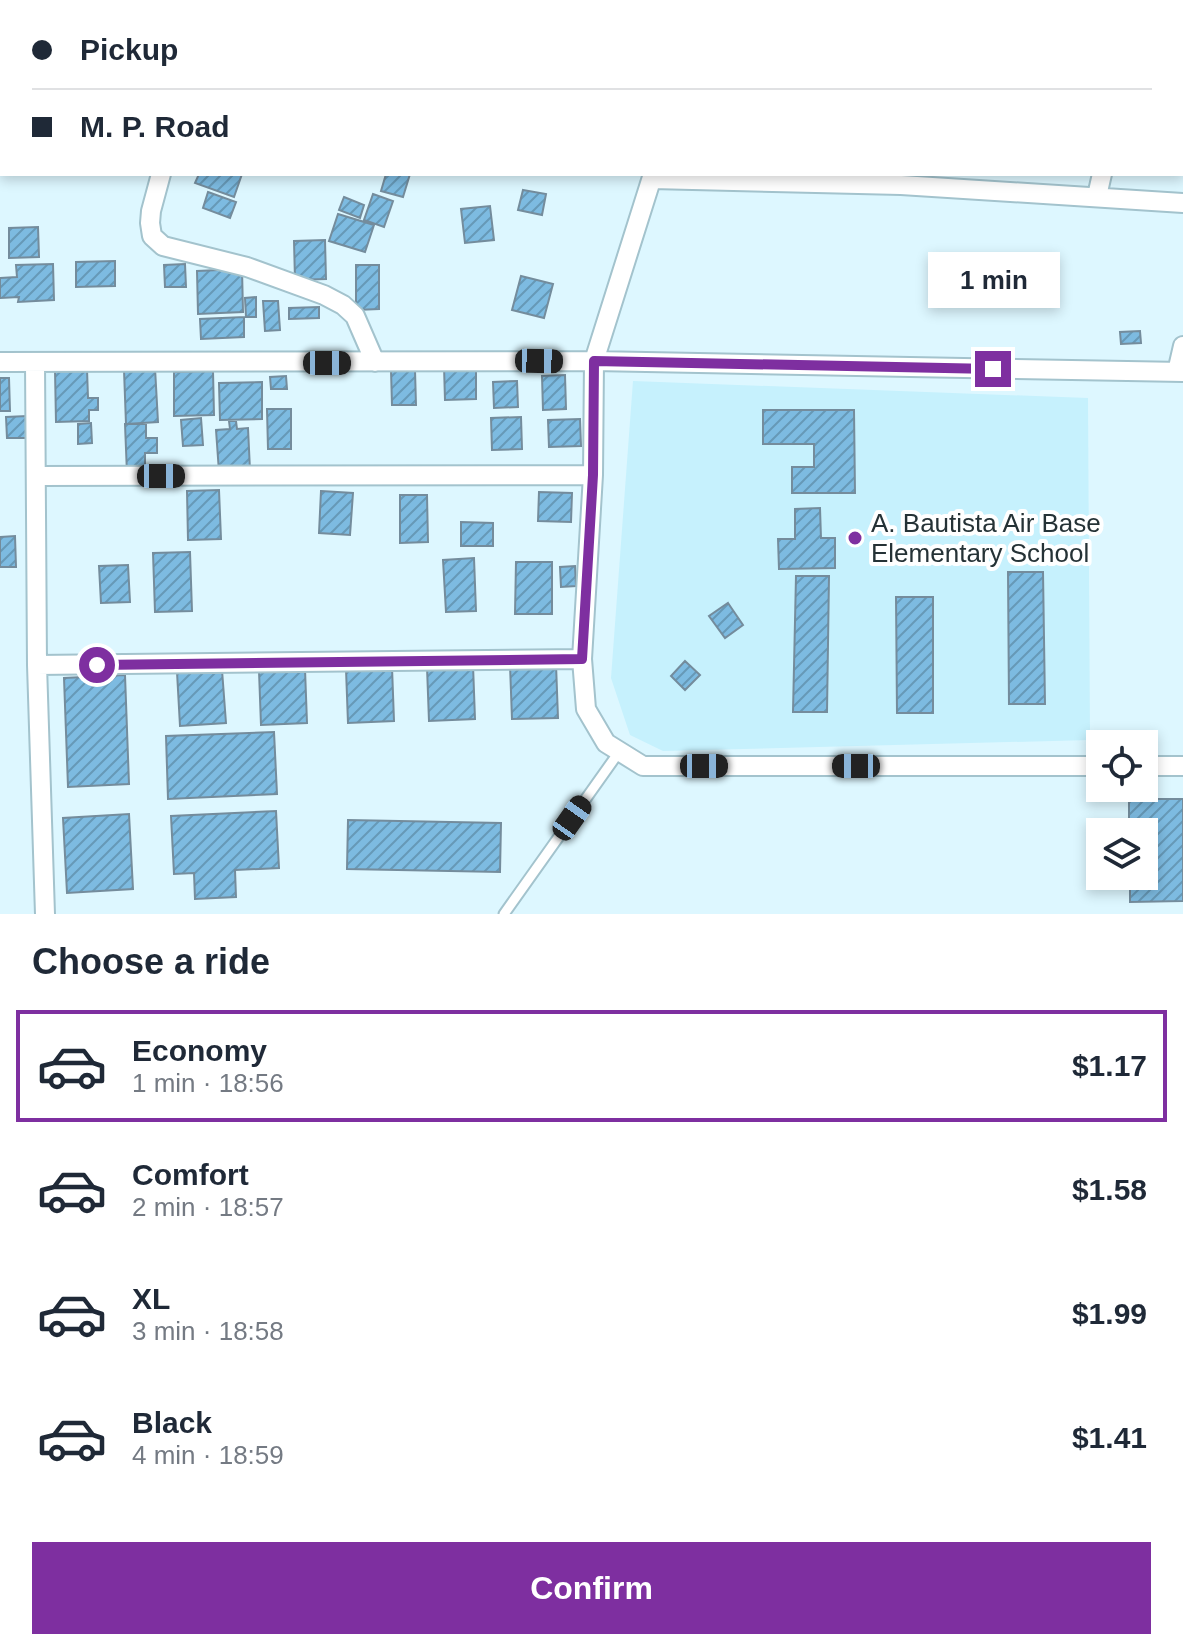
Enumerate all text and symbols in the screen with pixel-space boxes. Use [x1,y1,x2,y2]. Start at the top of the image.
text: Pickup [80,33,178,66]
text: M. P. Road [80,110,229,143]
callout: 1 min [927,253,1059,309]
text: 1 min [960,265,1028,295]
car [515,349,563,373]
car [303,351,351,375]
route end [975,351,1011,387]
car [137,464,185,488]
place label: A. Bautista Air Base Elementary School [871,508,1101,568]
marker: A. Bautista Air Base Elementary School [846,529,864,547]
route start [79,647,115,683]
map controls [1086,730,1158,890]
button: locate [1086,730,1158,802]
car [680,754,728,778]
car [832,754,880,778]
car [548,791,596,845]
button: layers [1086,818,1158,890]
text: Choose a ride [32,941,270,982]
icon: car [36,1030,108,1102]
text: Economy [132,1034,267,1067]
text: $1.17 [1072,1049,1147,1082]
text: 1 min · 18:56 [132,1068,284,1098]
icon: car [36,1154,108,1226]
text: Comfort [132,1158,249,1191]
text: $1.58 [1072,1173,1147,1206]
text: 2 min · 18:57 [132,1192,284,1222]
icon: car [36,1278,108,1350]
text: XL [132,1282,170,1315]
text: $1.99 [1072,1297,1147,1330]
text: 3 min · 18:58 [132,1316,284,1346]
icon: car [36,1402,108,1474]
text: Black [132,1406,212,1439]
text: $1.41 [1072,1421,1147,1454]
text: 4 min · 18:59 [132,1440,284,1470]
button: Confirm [32,1542,1151,1634]

